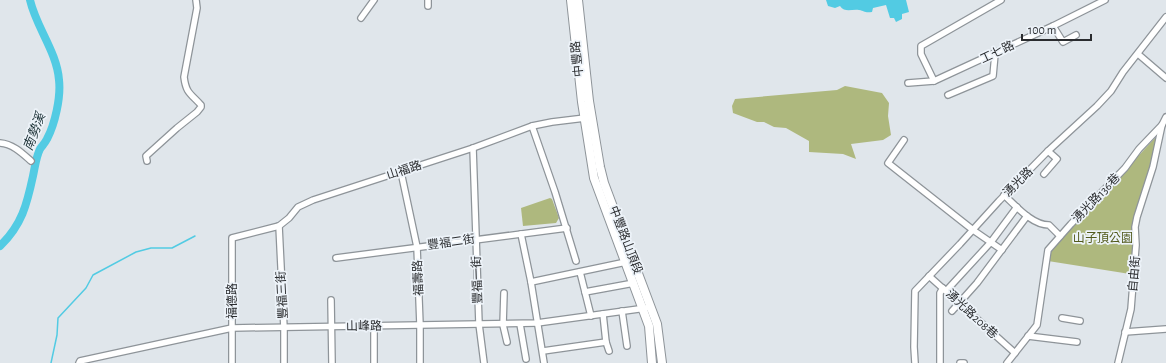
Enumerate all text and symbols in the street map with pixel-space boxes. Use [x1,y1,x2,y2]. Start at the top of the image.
scale bar [1022,16,1091,42]
text: 100 m [1028,24,1056,36]
street label: 工七路 [978,38,1016,65]
street label: 中豐路 [568,40,585,78]
water label: 南勢溪 [21,109,49,153]
street label: 山福路 [385,158,423,181]
street label: 湧光路 [1000,164,1035,199]
street label: 湧光路136巷 [1069,171,1122,225]
street label: 中豐路山頂段 [607,204,645,276]
park label: 山子頂公園 [1073,231,1133,244]
street label: 豐福二街 [426,232,476,251]
street label: 自由街 [1125,255,1142,292]
street label: 豐福一街 [469,256,484,304]
street label: 福壽路 [410,260,425,296]
street label: 豐福三街 [274,271,289,319]
street label: 福德路 [225,283,238,319]
street label: 湧光路208巷 [944,287,1001,341]
street label: 山峰路 [346,319,382,332]

